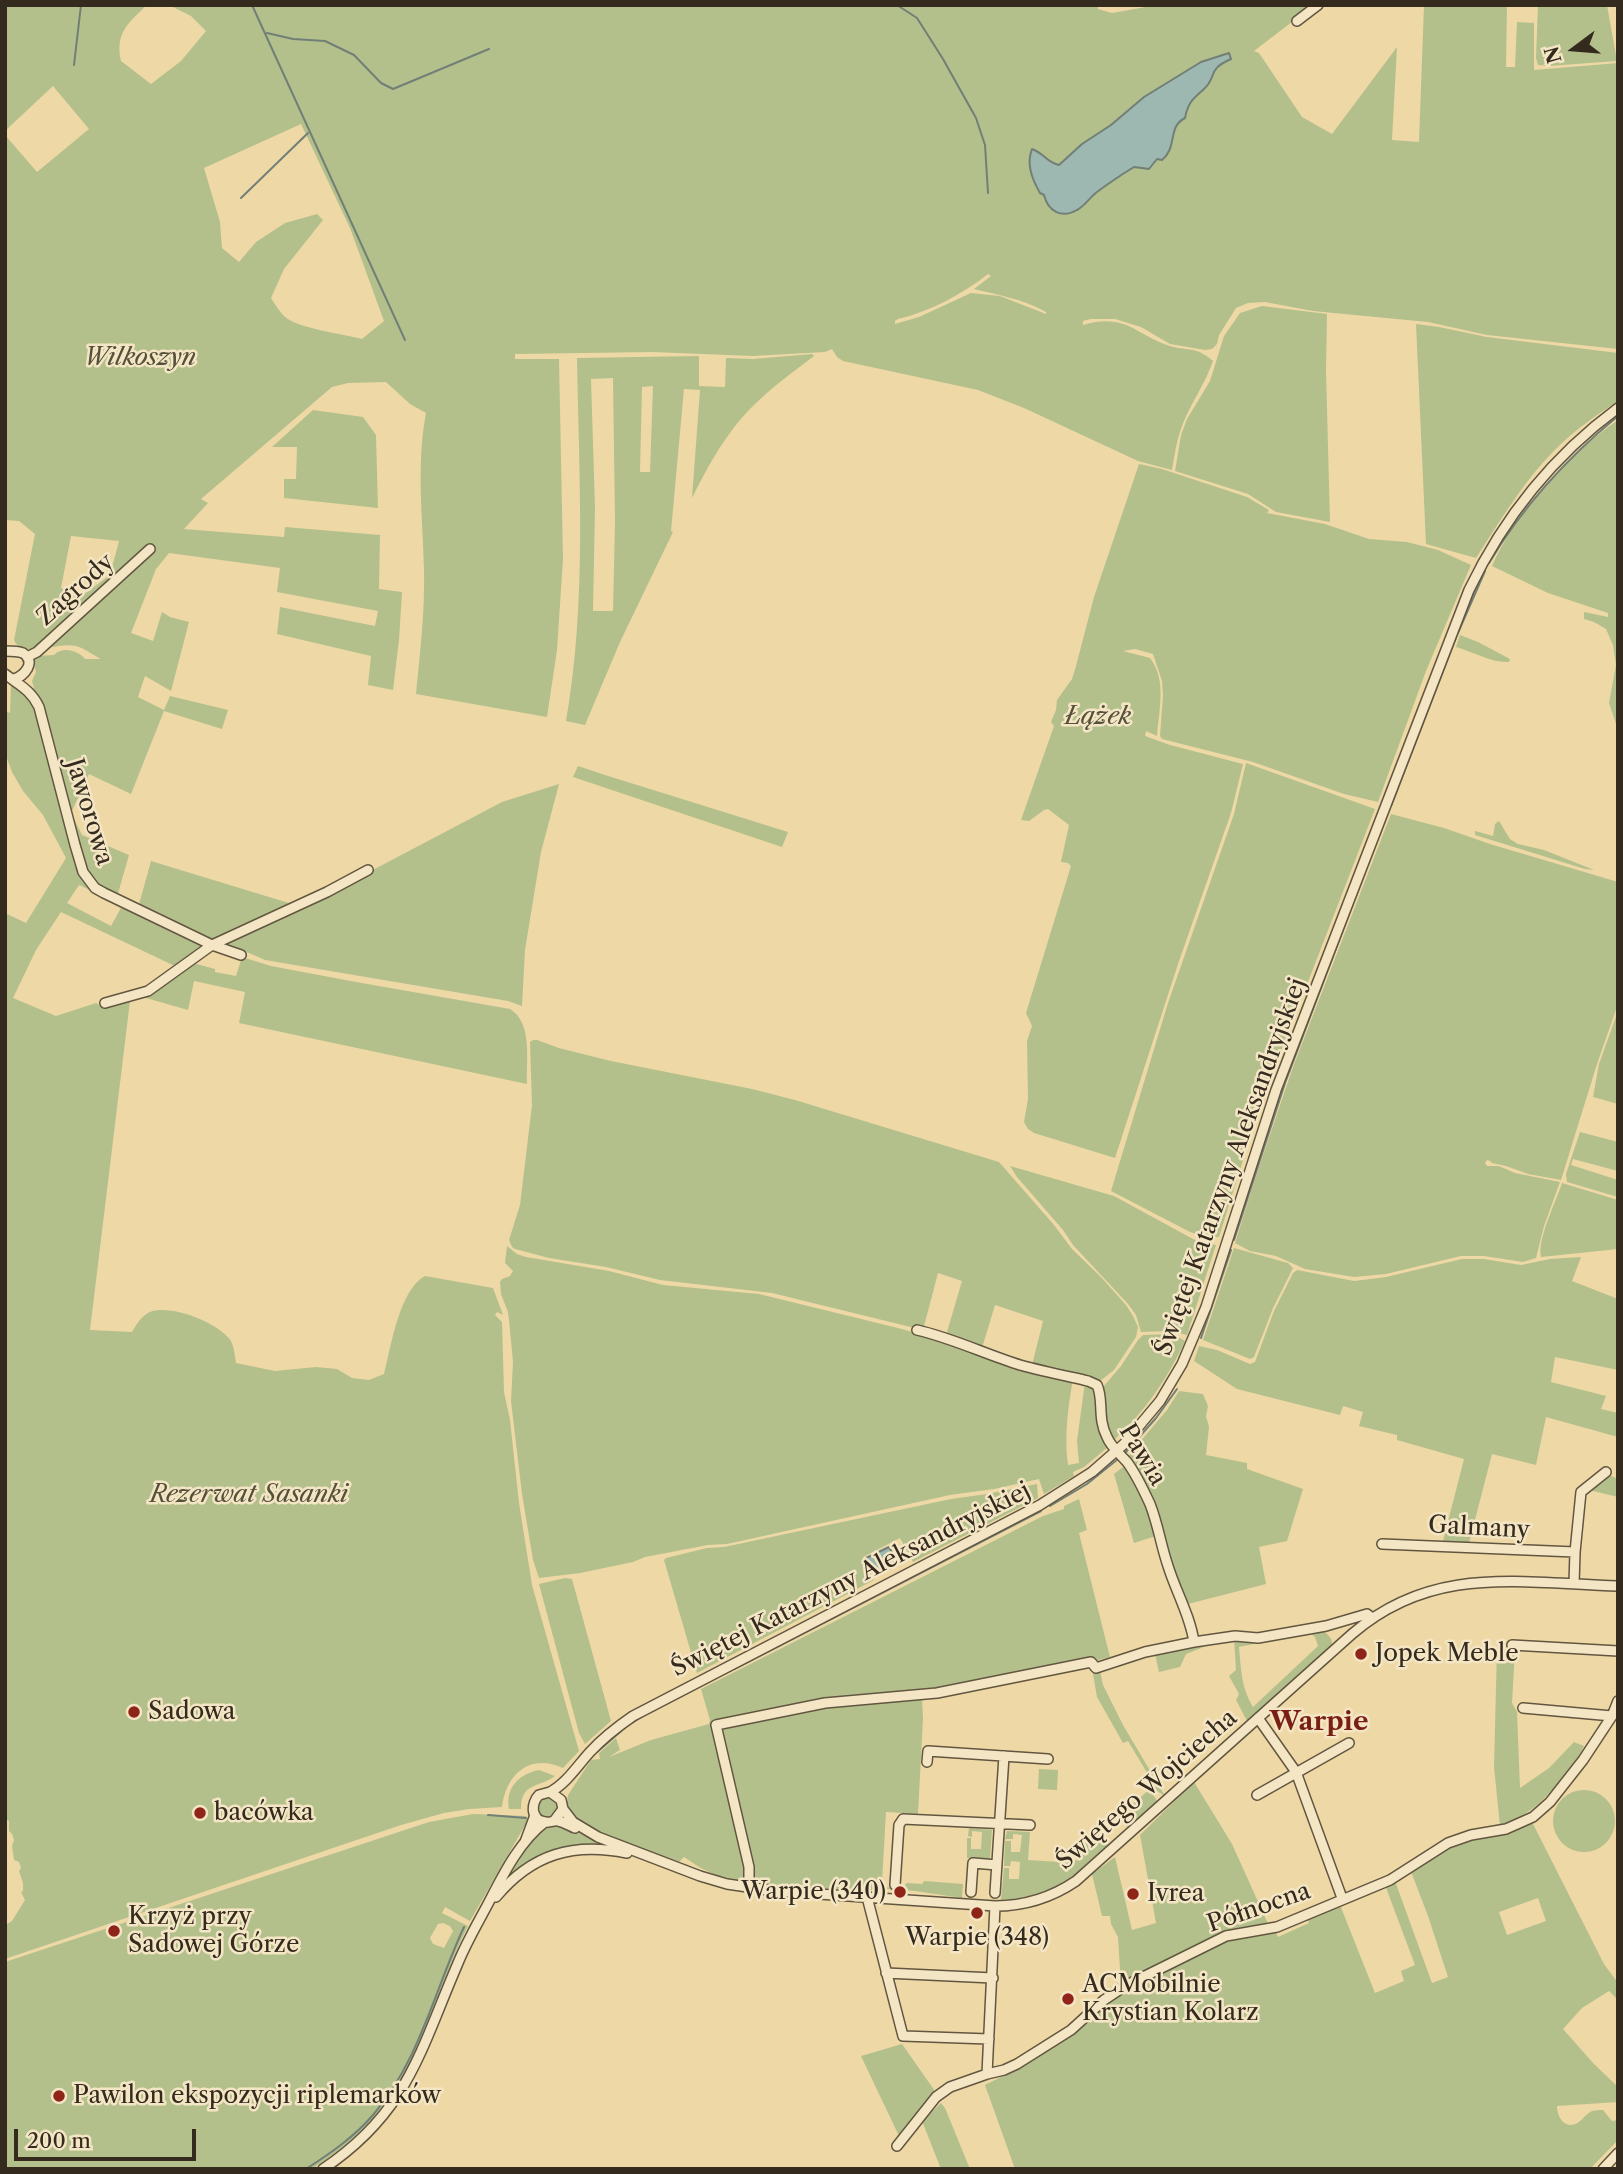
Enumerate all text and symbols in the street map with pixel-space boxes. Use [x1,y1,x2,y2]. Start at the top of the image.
north arrow [1539,14,1609,84]
text: N [1540,44,1567,66]
park label: Wilkoszyn [84,344,196,372]
street label: Zagrody [31,548,121,632]
park label: Łążek [1065,703,1131,731]
street label: Jaworowa [59,755,119,869]
street label: Świętej Katarzyny Aleksandryjskiej [1149,974,1313,1360]
street label: Pawia [1112,1419,1172,1491]
street label: Świętej Katarzyny Aleksandryjskiej [666,1476,1036,1684]
park label: Rezerwat Sasanki [150,1481,348,1509]
street label: Galmany [1427,1511,1531,1545]
place label: Jopek Meble [1375,1640,1519,1668]
marker: Jopek Meble [1353,1646,1369,1662]
place label: Sadowa [148,1698,235,1726]
marker: Sadowa [126,1704,142,1720]
street label: Świętego Wojciecha [1051,1704,1243,1876]
district label: Warpie [1270,1706,1368,1738]
place label: bacówka [214,1799,314,1827]
marker: bacówka [192,1805,208,1821]
street label: Północna [1204,1877,1314,1939]
place label: Warpie (340) [741,1878,886,1906]
place label: Ivrea [1147,1880,1204,1908]
marker: Warpie (340) [892,1884,908,1900]
marker: Ivrea [1125,1886,1141,1902]
place label: Krzyż przy Sadowej Górze [128,1903,299,1959]
marker: Warpie (348) [969,1905,985,1921]
marker: Krzyż przy Sadowej Górze [106,1923,122,1939]
place label: Warpie (348) [905,1924,1049,1952]
place label: ACMobilnie Krystian Kolarz [1082,1971,1259,2027]
marker: ACMobilnie Krystian Kolarz [1060,1991,1076,2007]
place label: Pawilon ekspozycji riplemarków [73,2082,441,2110]
marker: Pawilon ekspozycji riplemarków [51,2088,67,2104]
scale bar [18,2114,200,2158]
text: 200 m [27,2128,91,2153]

